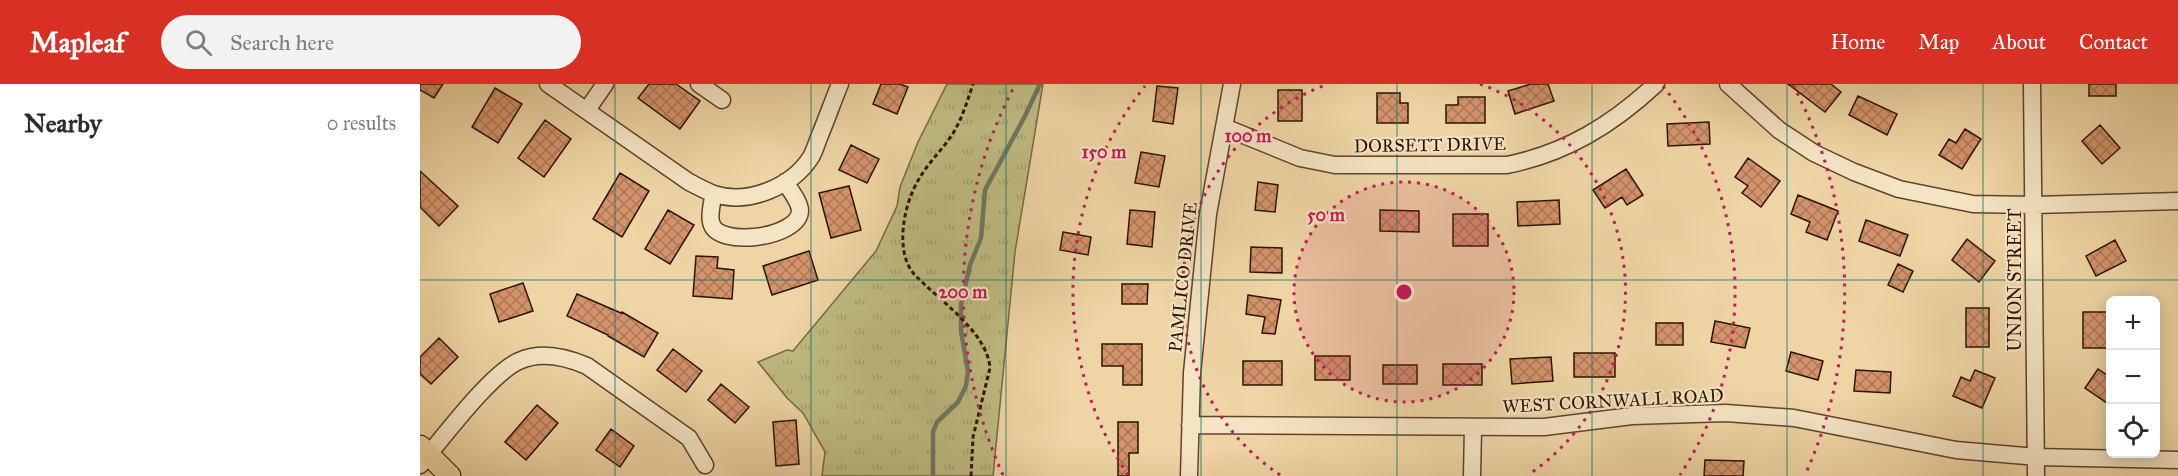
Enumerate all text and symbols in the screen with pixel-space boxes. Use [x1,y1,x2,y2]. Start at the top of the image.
search box [161,15,581,69]
text: Mapleaf [30,25,125,60]
icon: search [182,26,215,59]
text: Search here [230,29,334,56]
text: Home [1830,29,1885,55]
text: Map [1918,29,1959,55]
text: About [1992,29,2046,55]
text: Contact [2079,29,2148,55]
text: Nearby [24,107,102,139]
text: 0 results [327,111,396,135]
text: 100 m [1225,125,1272,147]
street label: DORSETT DRIVE [1354,133,1506,157]
text: 150 m [1082,141,1127,163]
street label: PAMLICO DRIVE [1164,201,1202,353]
text: 50 m [1307,204,1346,226]
street label: UNION STREET [2004,208,2026,352]
text: 200 m [939,281,988,303]
centre of rings [1394,282,1414,302]
map controls [2106,296,2160,458]
button: + [2106,296,2160,350]
button: − [2106,350,2160,404]
street label: WEST CORNWALL ROAD [1502,384,1724,418]
button: locate [2106,404,2160,458]

